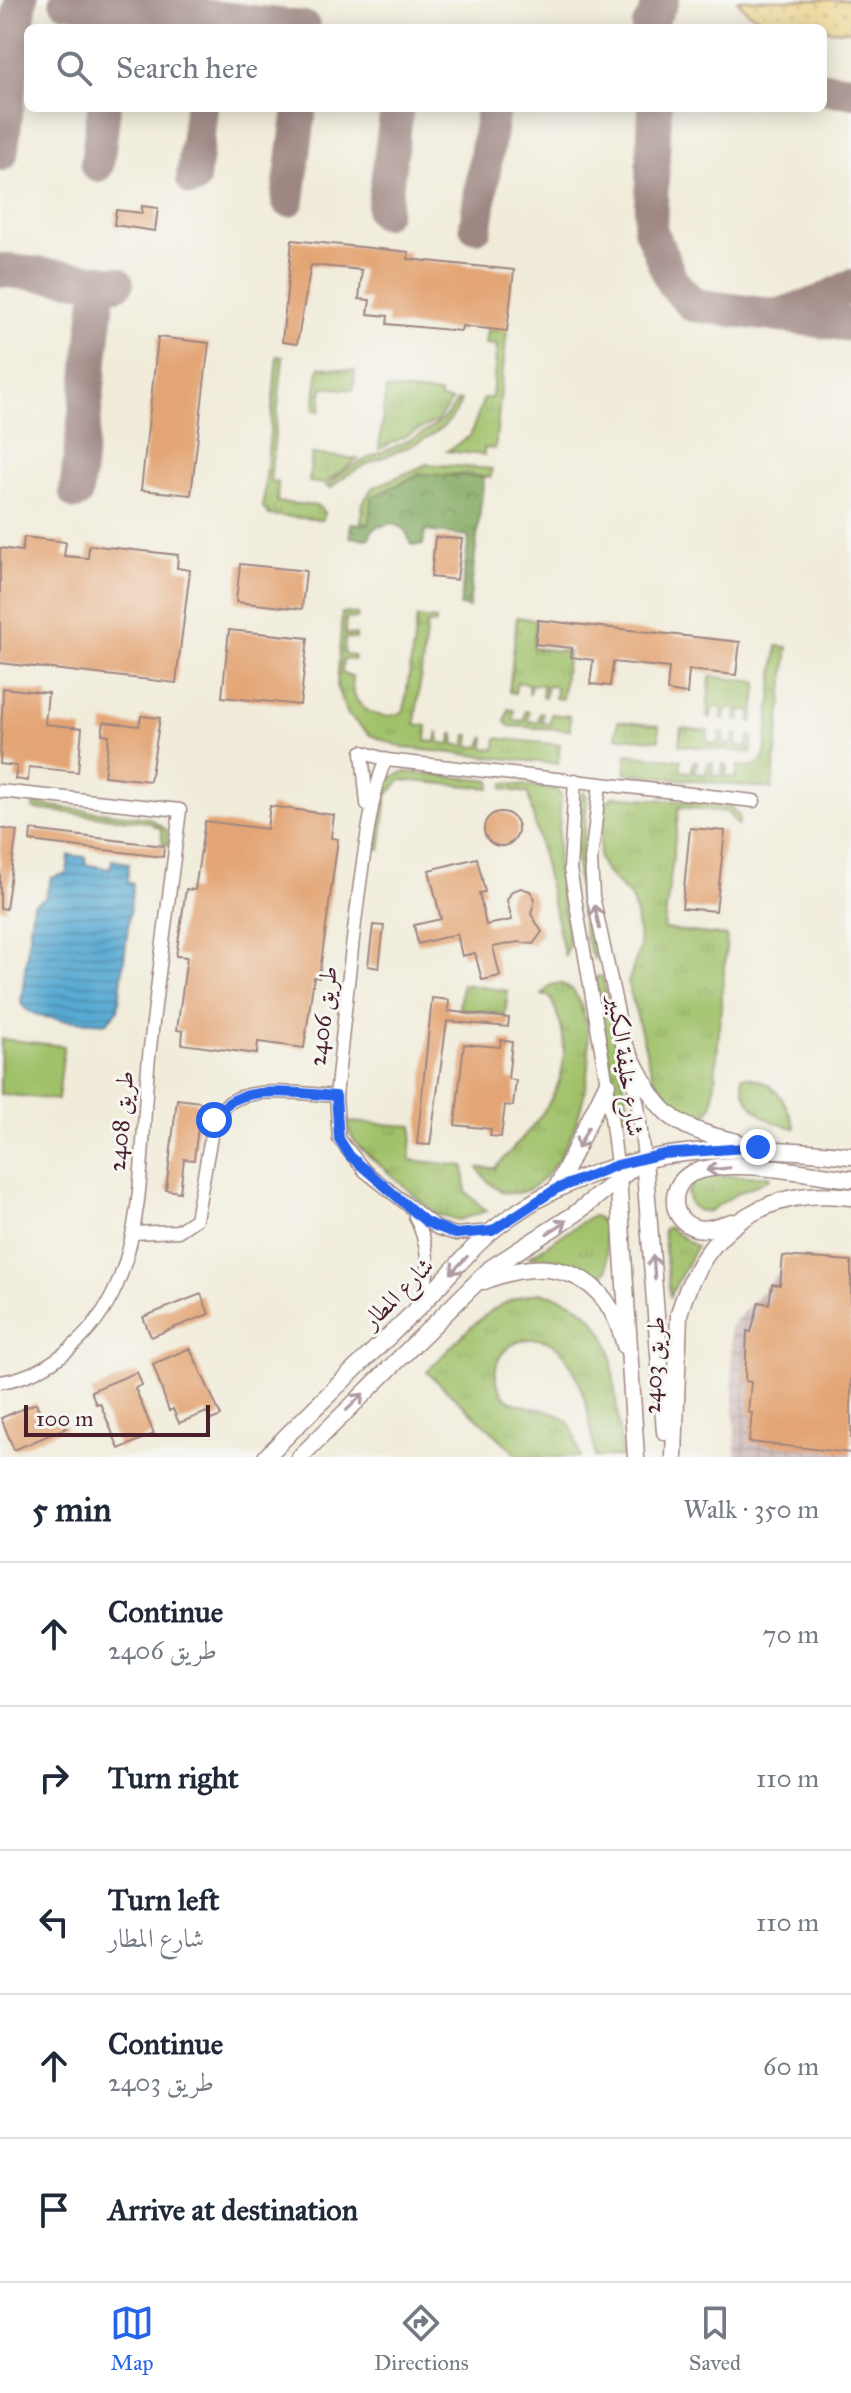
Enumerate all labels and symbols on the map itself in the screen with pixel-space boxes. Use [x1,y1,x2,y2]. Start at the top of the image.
one-way arrow [589,905,604,930]
street label: طريق 2406 [302,964,344,1068]
street label: شارع خليفة الكبير [596,990,651,1139]
street label: طريق 2408 [102,1069,140,1173]
route start [196,1102,232,1138]
one-way arrow [575,1125,590,1149]
route end [740,1129,776,1165]
one-way arrow [705,1162,732,1177]
one-way arrow [545,1219,567,1235]
street label: شارع المطار [355,1251,444,1340]
one-way arrow [450,1255,468,1275]
one-way arrow [646,1255,661,1281]
street label: طريق 2403 [636,1315,672,1415]
one-way arrow [345,1393,364,1412]
scale bar [24,1401,210,1437]

